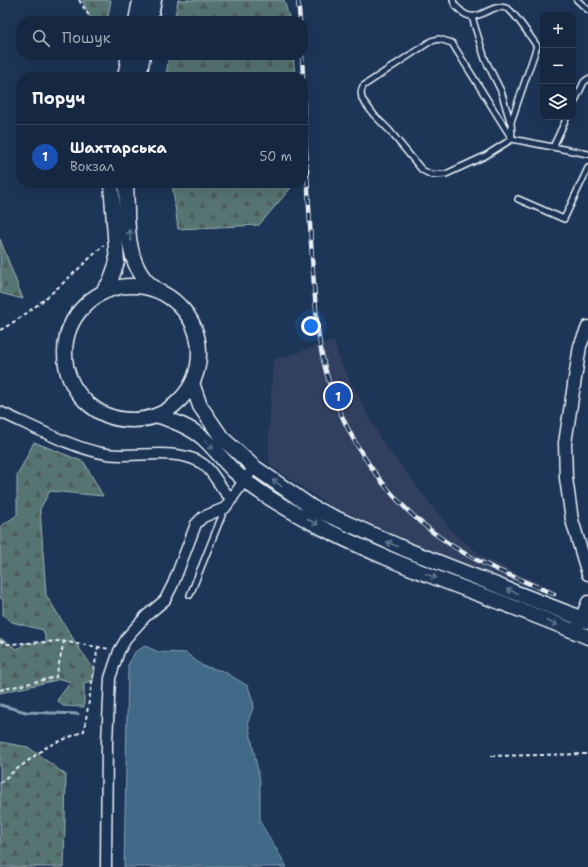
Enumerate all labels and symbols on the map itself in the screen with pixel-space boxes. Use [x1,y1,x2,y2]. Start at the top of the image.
one-way arrow [126,229,133,242]
your location [301,316,321,336]
pin: 1 [325,381,351,411]
one-way arrow [204,440,214,450]
one-way arrow [272,479,283,487]
one-way arrow [306,519,318,526]
one-way arrow [386,539,398,547]
one-way arrow [424,573,436,581]
one-way arrow [507,587,519,595]
one-way arrow [546,619,558,627]

